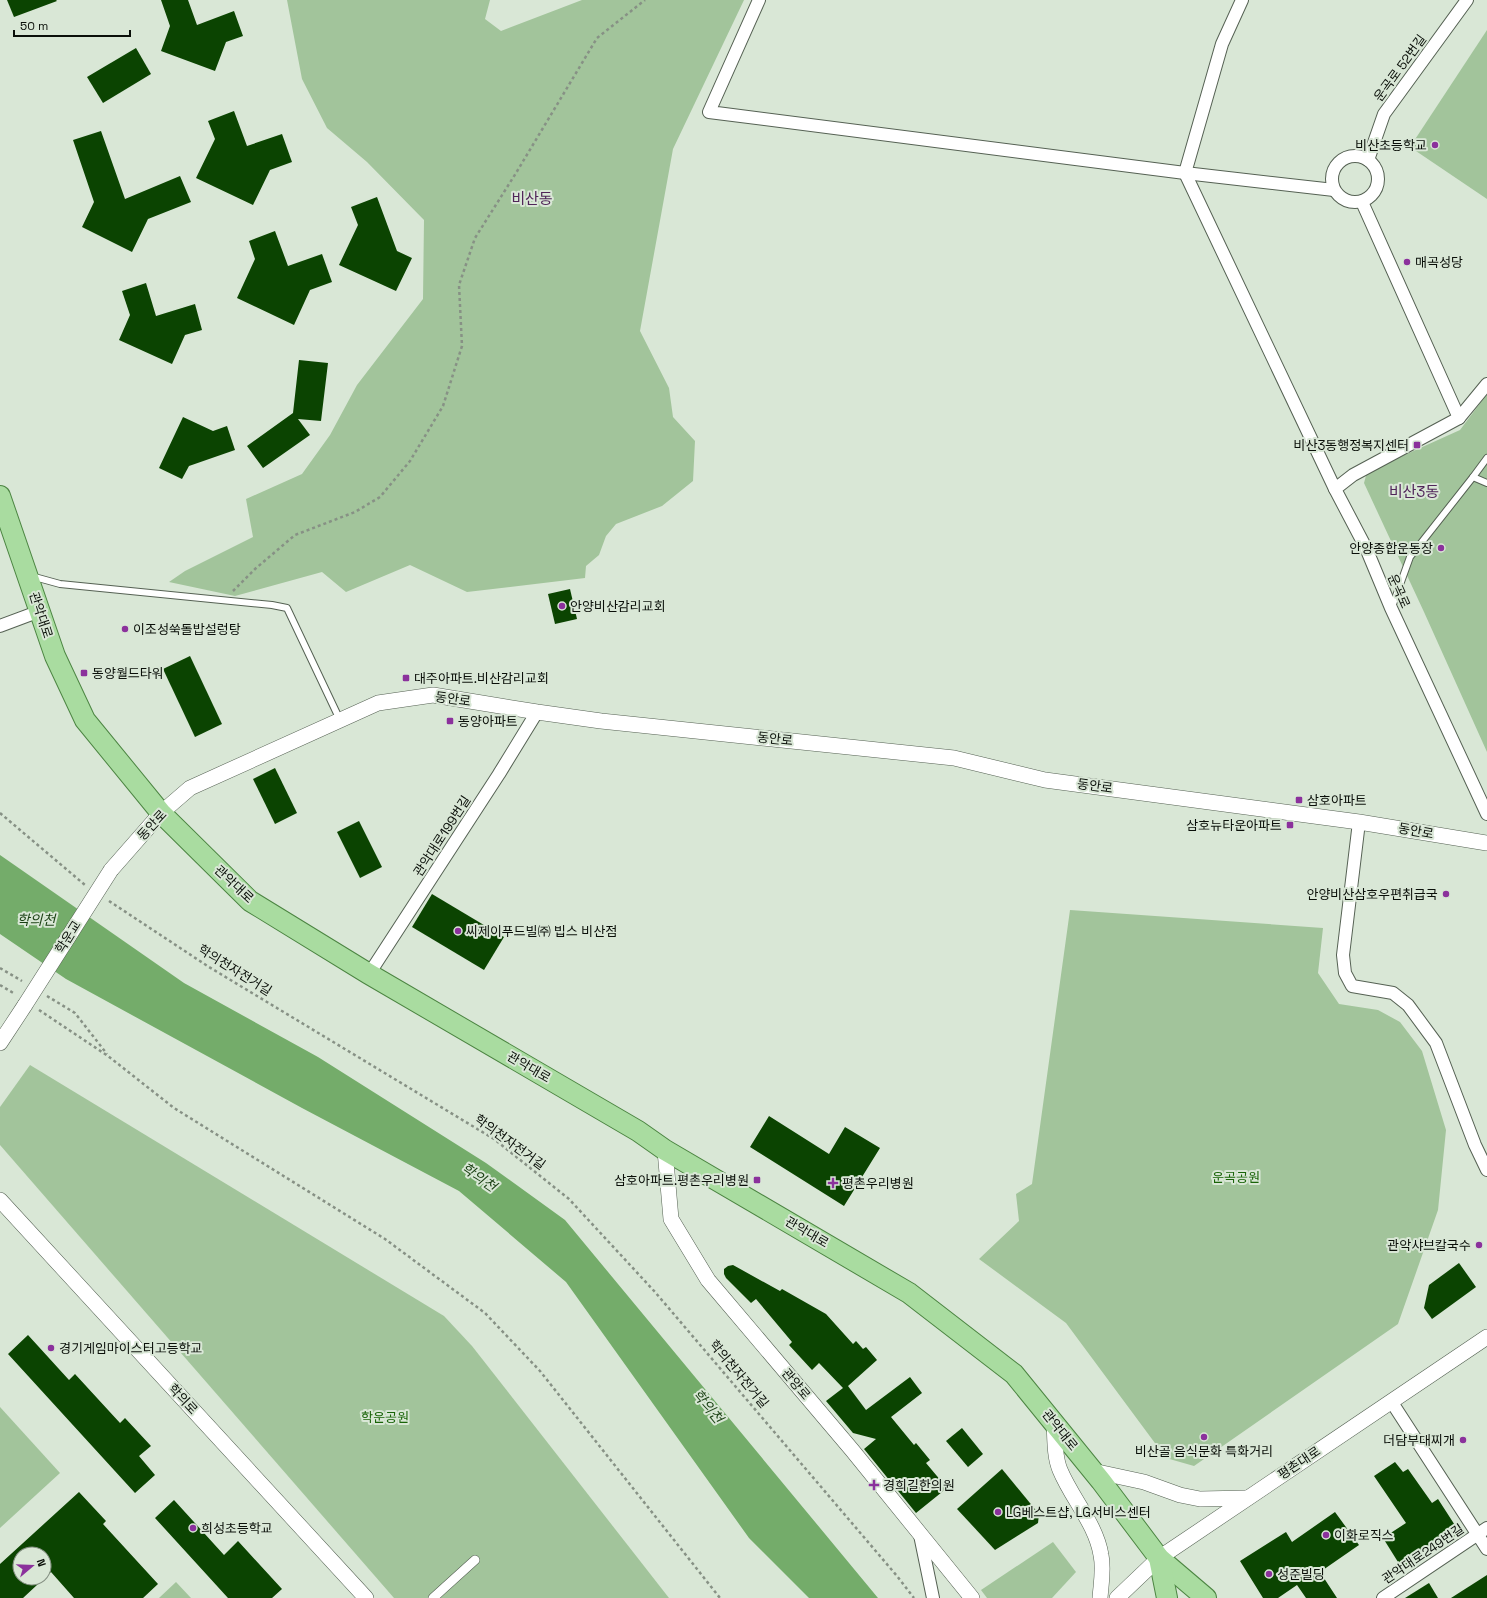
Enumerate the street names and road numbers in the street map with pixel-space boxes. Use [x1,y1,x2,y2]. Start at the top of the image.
street label: 운곡로 52번길 [1370,31,1430,105]
street label: 운곡로 [1384,571,1414,611]
street label: 관악대로 [26,590,56,640]
street label: 동안로 [434,688,472,710]
street label: 동안로 [756,729,794,749]
street label: 동안로 [1076,775,1114,797]
street label: 관악대로199번길 [410,792,474,880]
street label: 동안로 [134,806,170,844]
street label: 동안로 [1397,820,1435,842]
street label: 관악대로 [211,861,257,907]
street label: 학운교 [51,917,85,957]
street label: 학의천자전거길 [195,941,275,999]
street label: 관악대로 [504,1048,554,1086]
street label: 학의천자전거길 [471,1111,549,1173]
street label: 관악대로 [782,1213,832,1251]
street label: 학의천자전거길 [706,1337,772,1411]
street label: 관양로 [778,1365,814,1403]
street label: 학의로 [165,1380,201,1418]
street label: 관악대로 [1038,1406,1082,1454]
street label: 평촌대로 [1274,1443,1324,1483]
street label: 관악대로249번길 [1379,1520,1467,1588]

